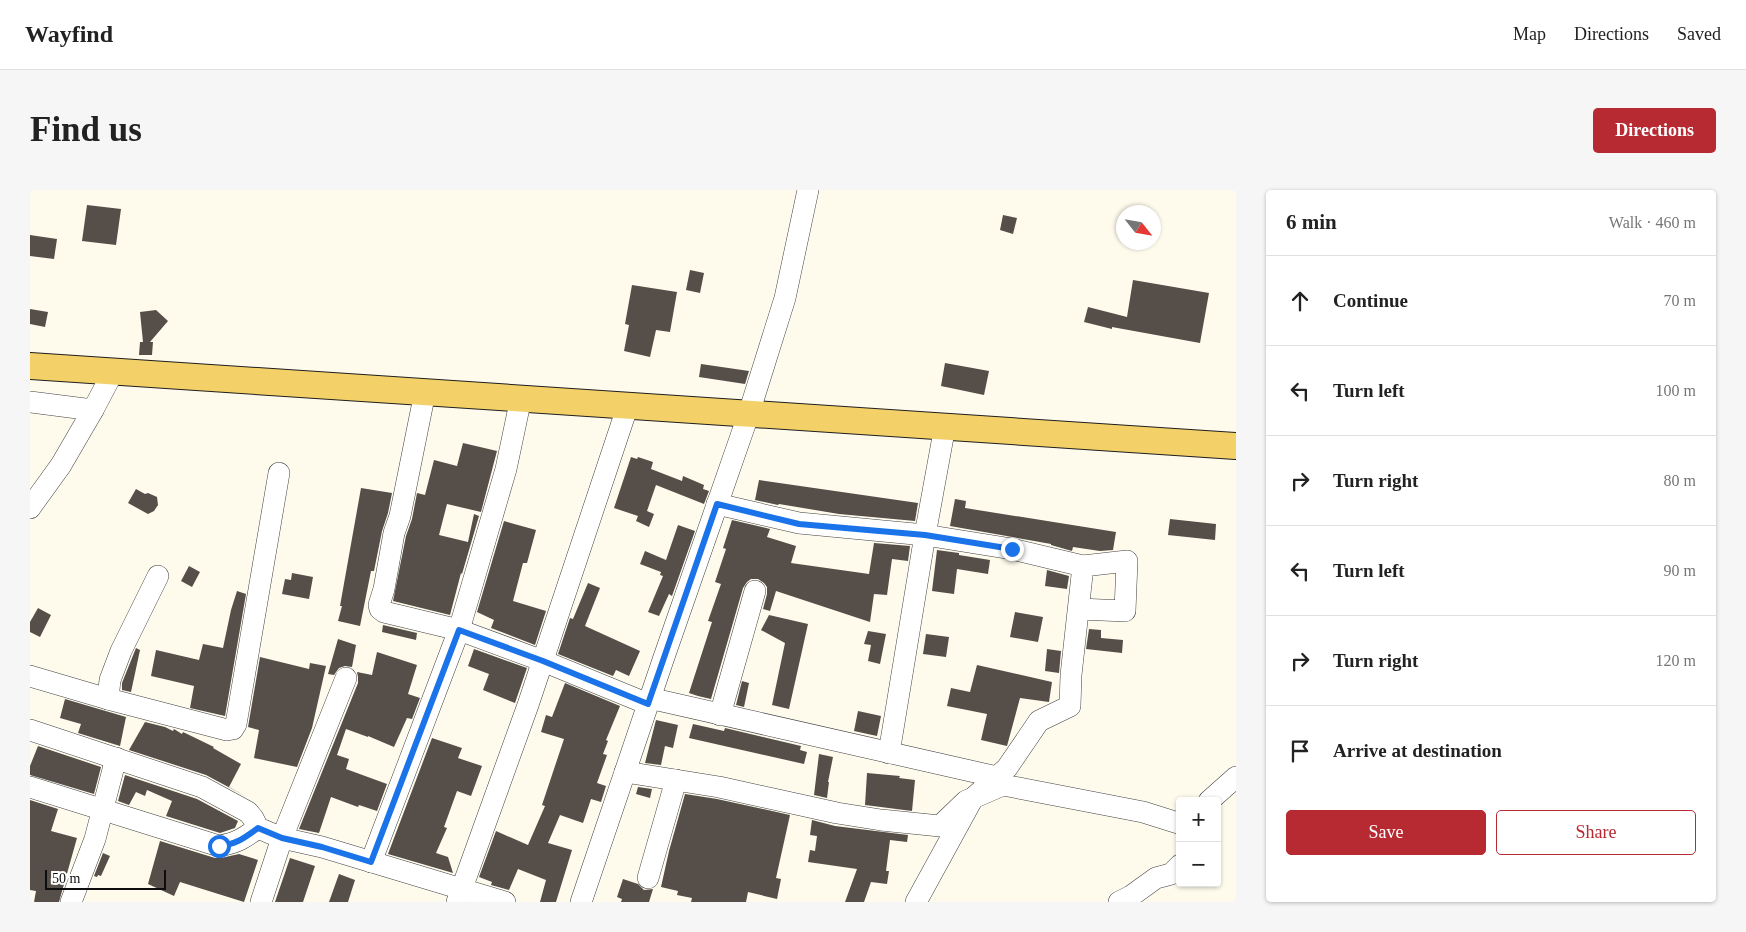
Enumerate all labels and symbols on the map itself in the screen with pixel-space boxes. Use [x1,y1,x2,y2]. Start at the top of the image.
north arrow [1116,205,1161,250]
route end [1001,538,1024,561]
route start [208,835,231,858]
scale bar [45,867,166,890]

